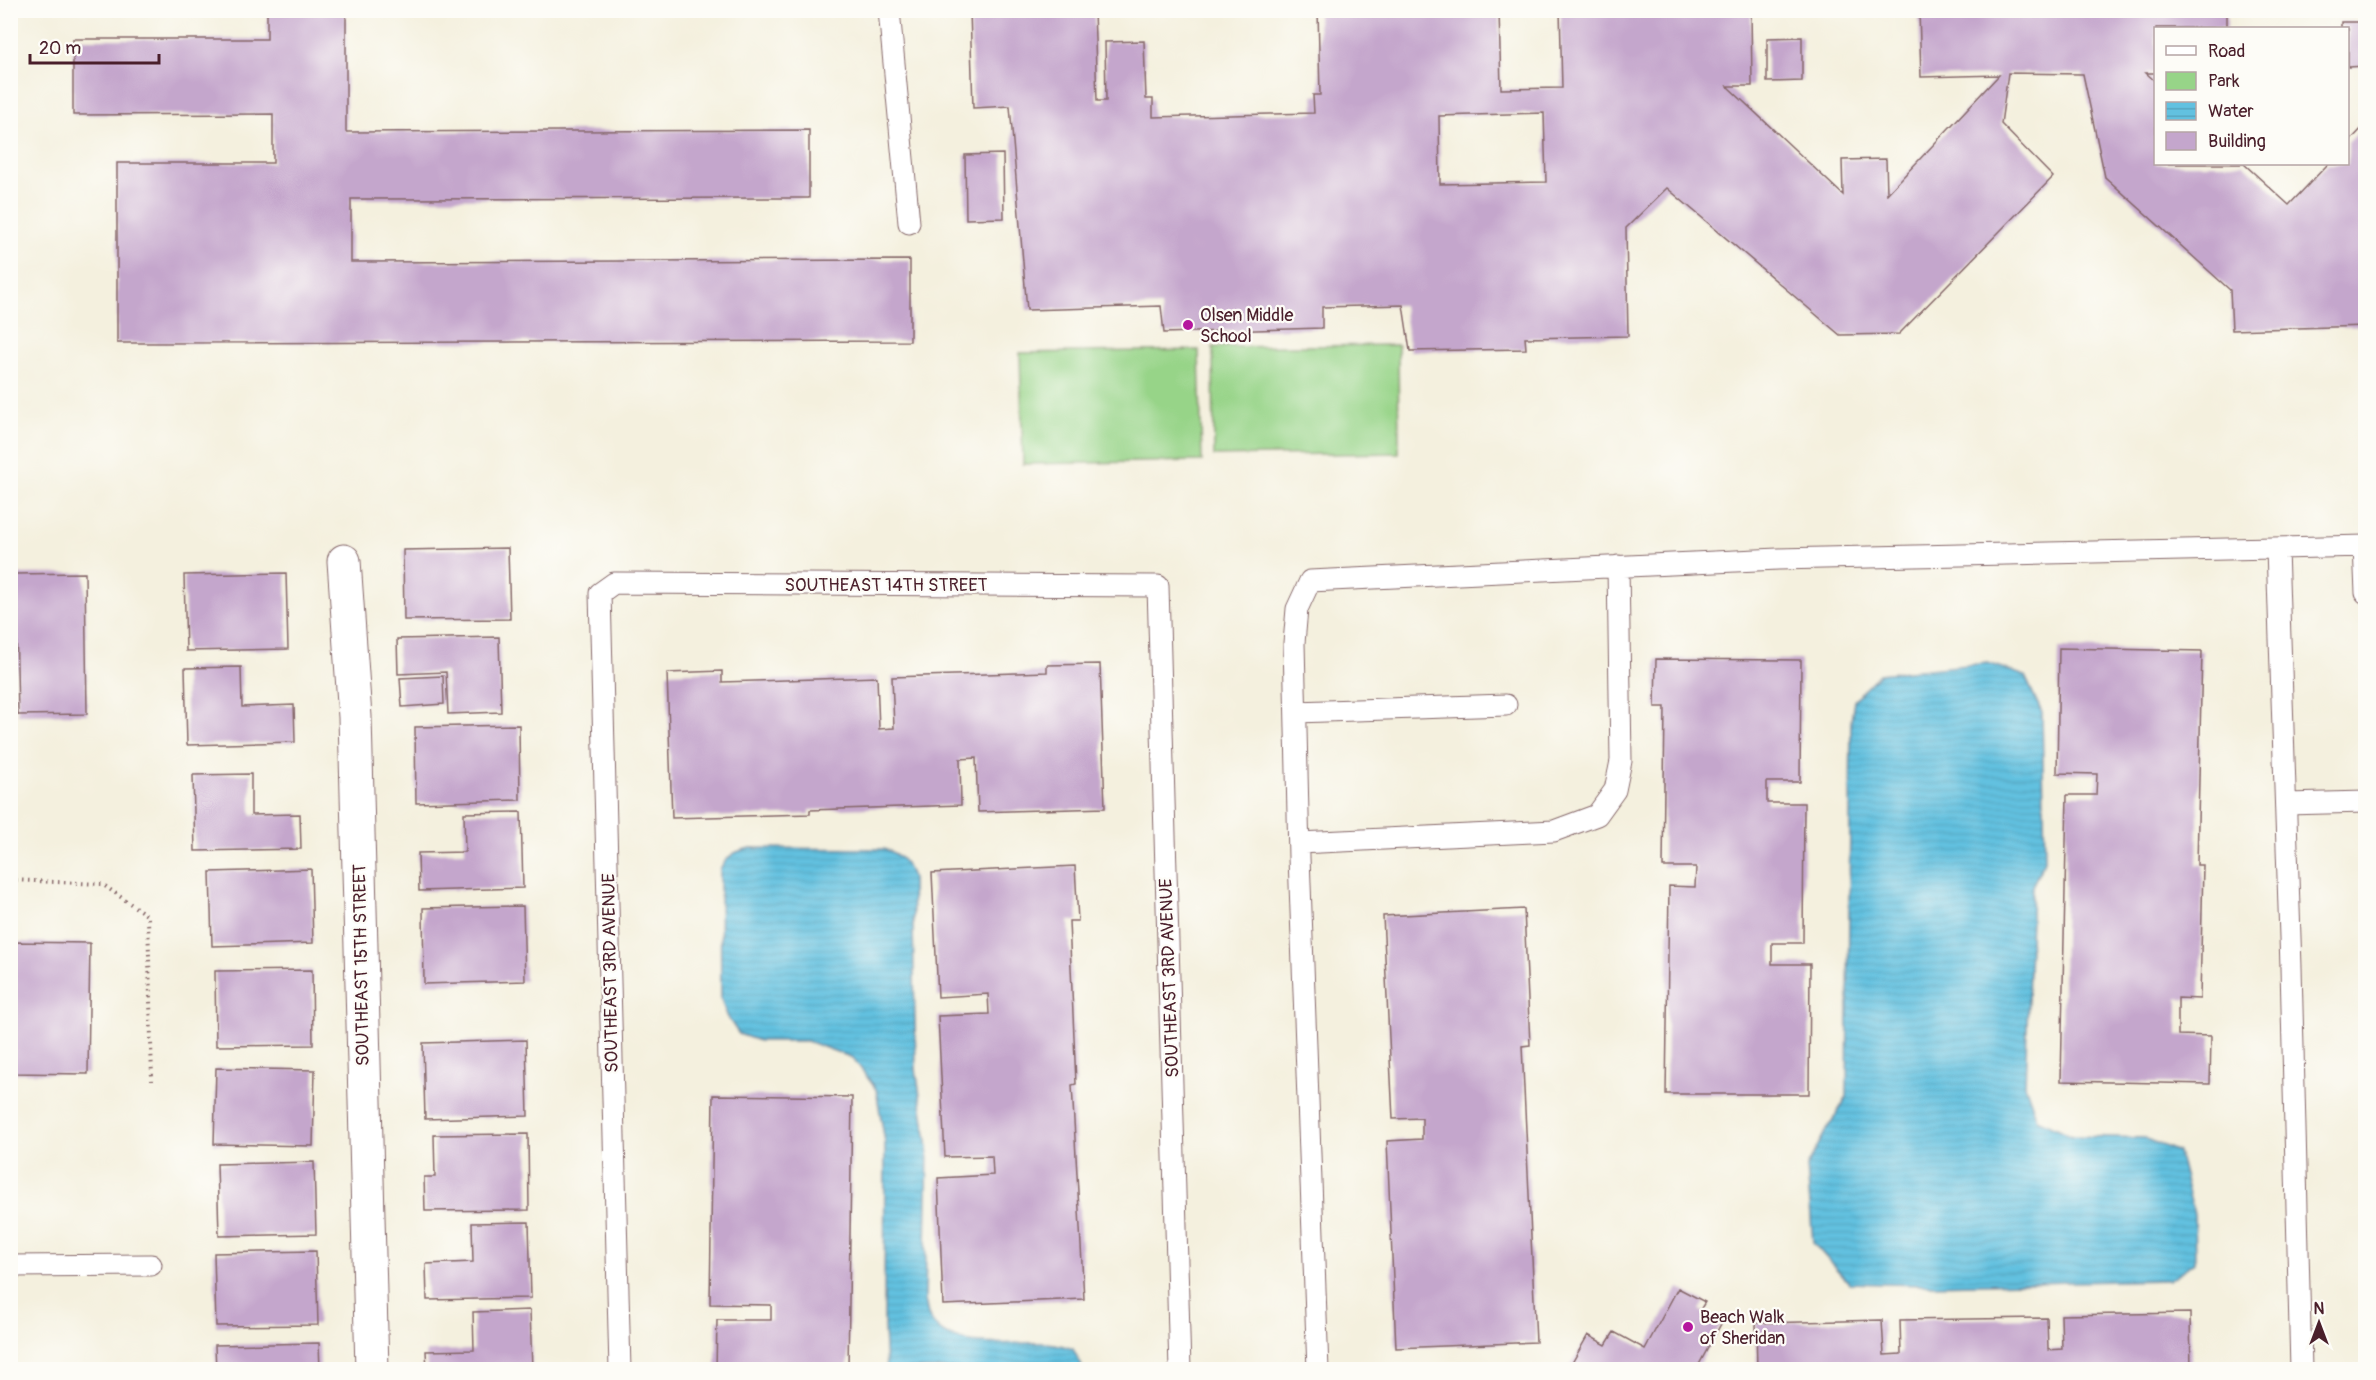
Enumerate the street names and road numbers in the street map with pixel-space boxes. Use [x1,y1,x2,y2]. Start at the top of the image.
street label: SOUTHEAST 14TH STREET [784,574,988,597]
street label: SOUTHEAST 15TH STREET [348,864,375,1066]
street label: SOUTHEAST 3RD AVENUE [597,873,624,1073]
street label: SOUTHEAST 3RD AVENUE [1155,878,1184,1078]

